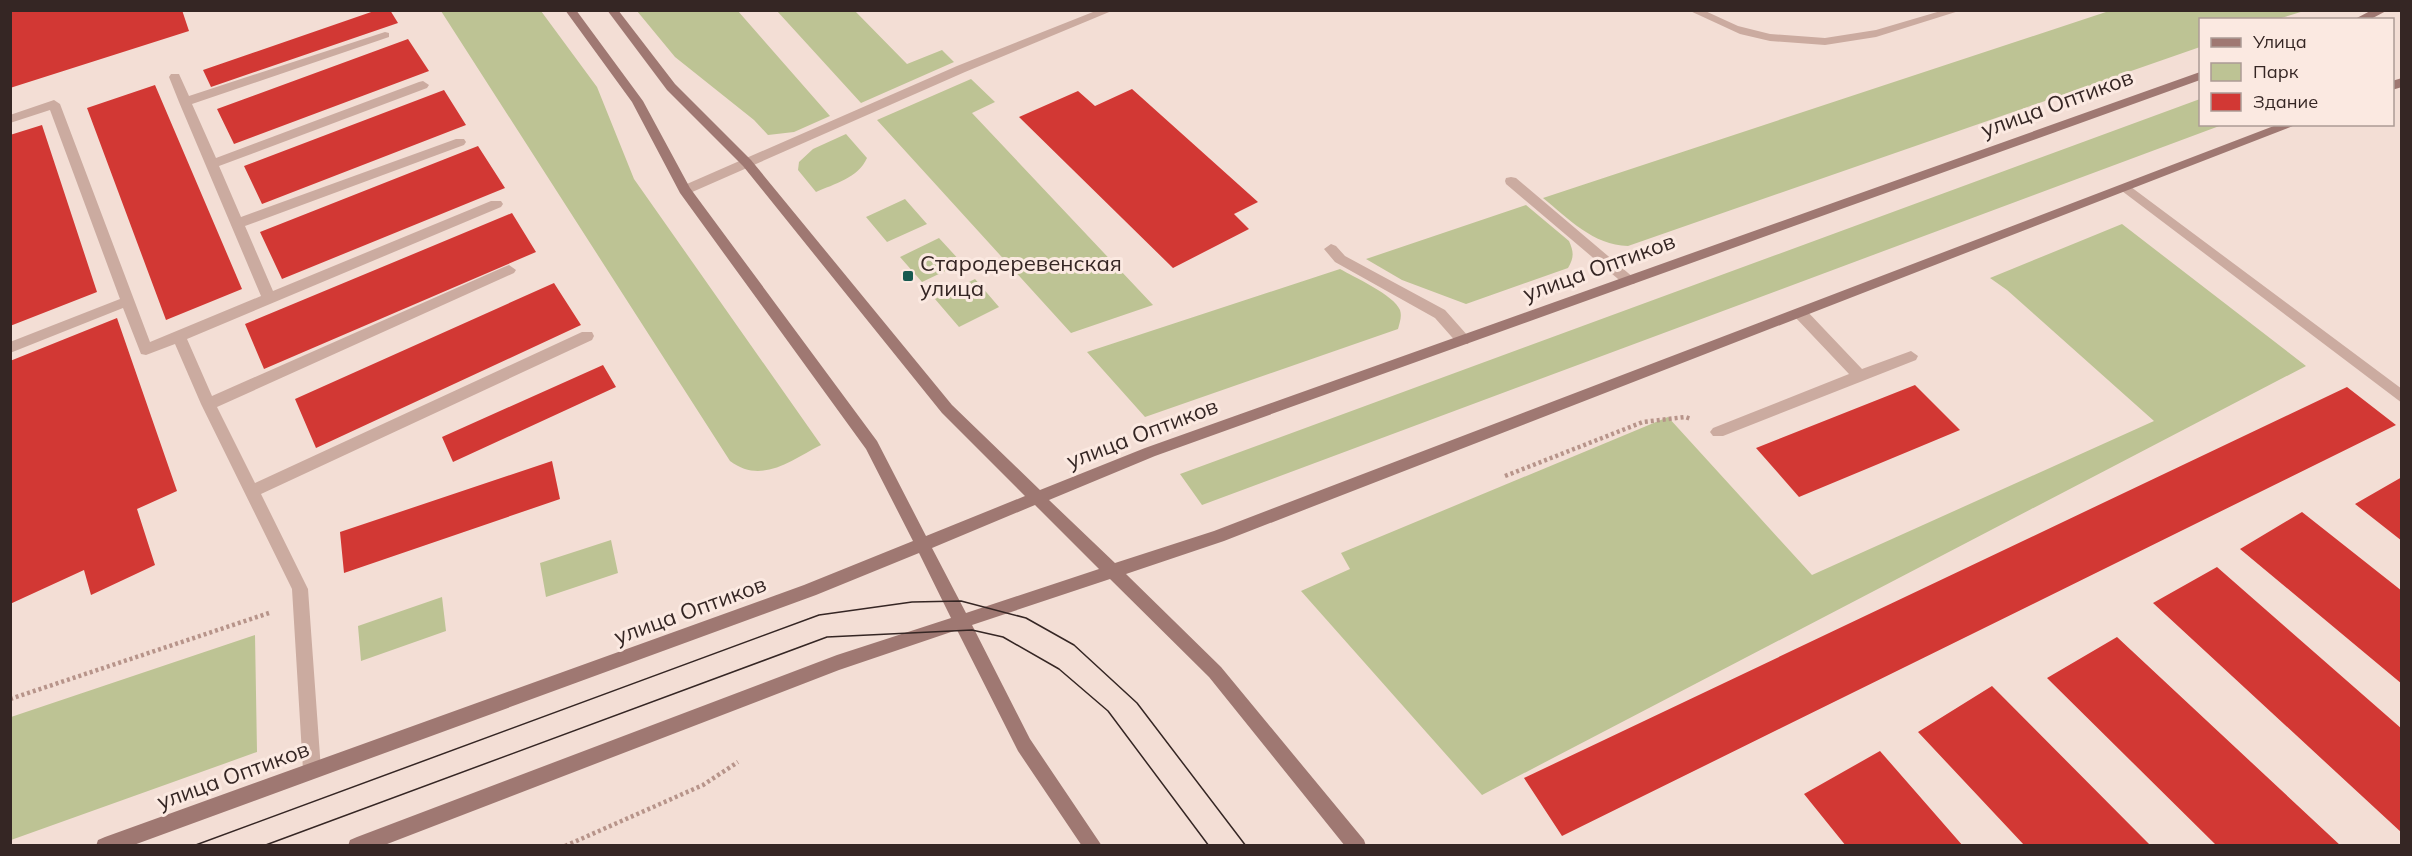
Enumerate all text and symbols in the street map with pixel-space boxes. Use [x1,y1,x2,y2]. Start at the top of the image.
legend [2199,18,2394,126]
text: Улица [2252,30,2307,53]
text: Парк [2253,60,2299,83]
street label: улица Оптиков [1977,62,2137,144]
text: Здание [2253,90,2318,113]
street label: улица Оптиков [1519,226,1679,308]
place label: Стародеревенская улица [920,249,1122,302]
marker: Стародеревенская улица [901,269,915,283]
street label: улица Оптиков [1062,391,1222,475]
street label: улица Оптиков [610,569,770,651]
street label: улица Оптиков [153,734,313,816]

